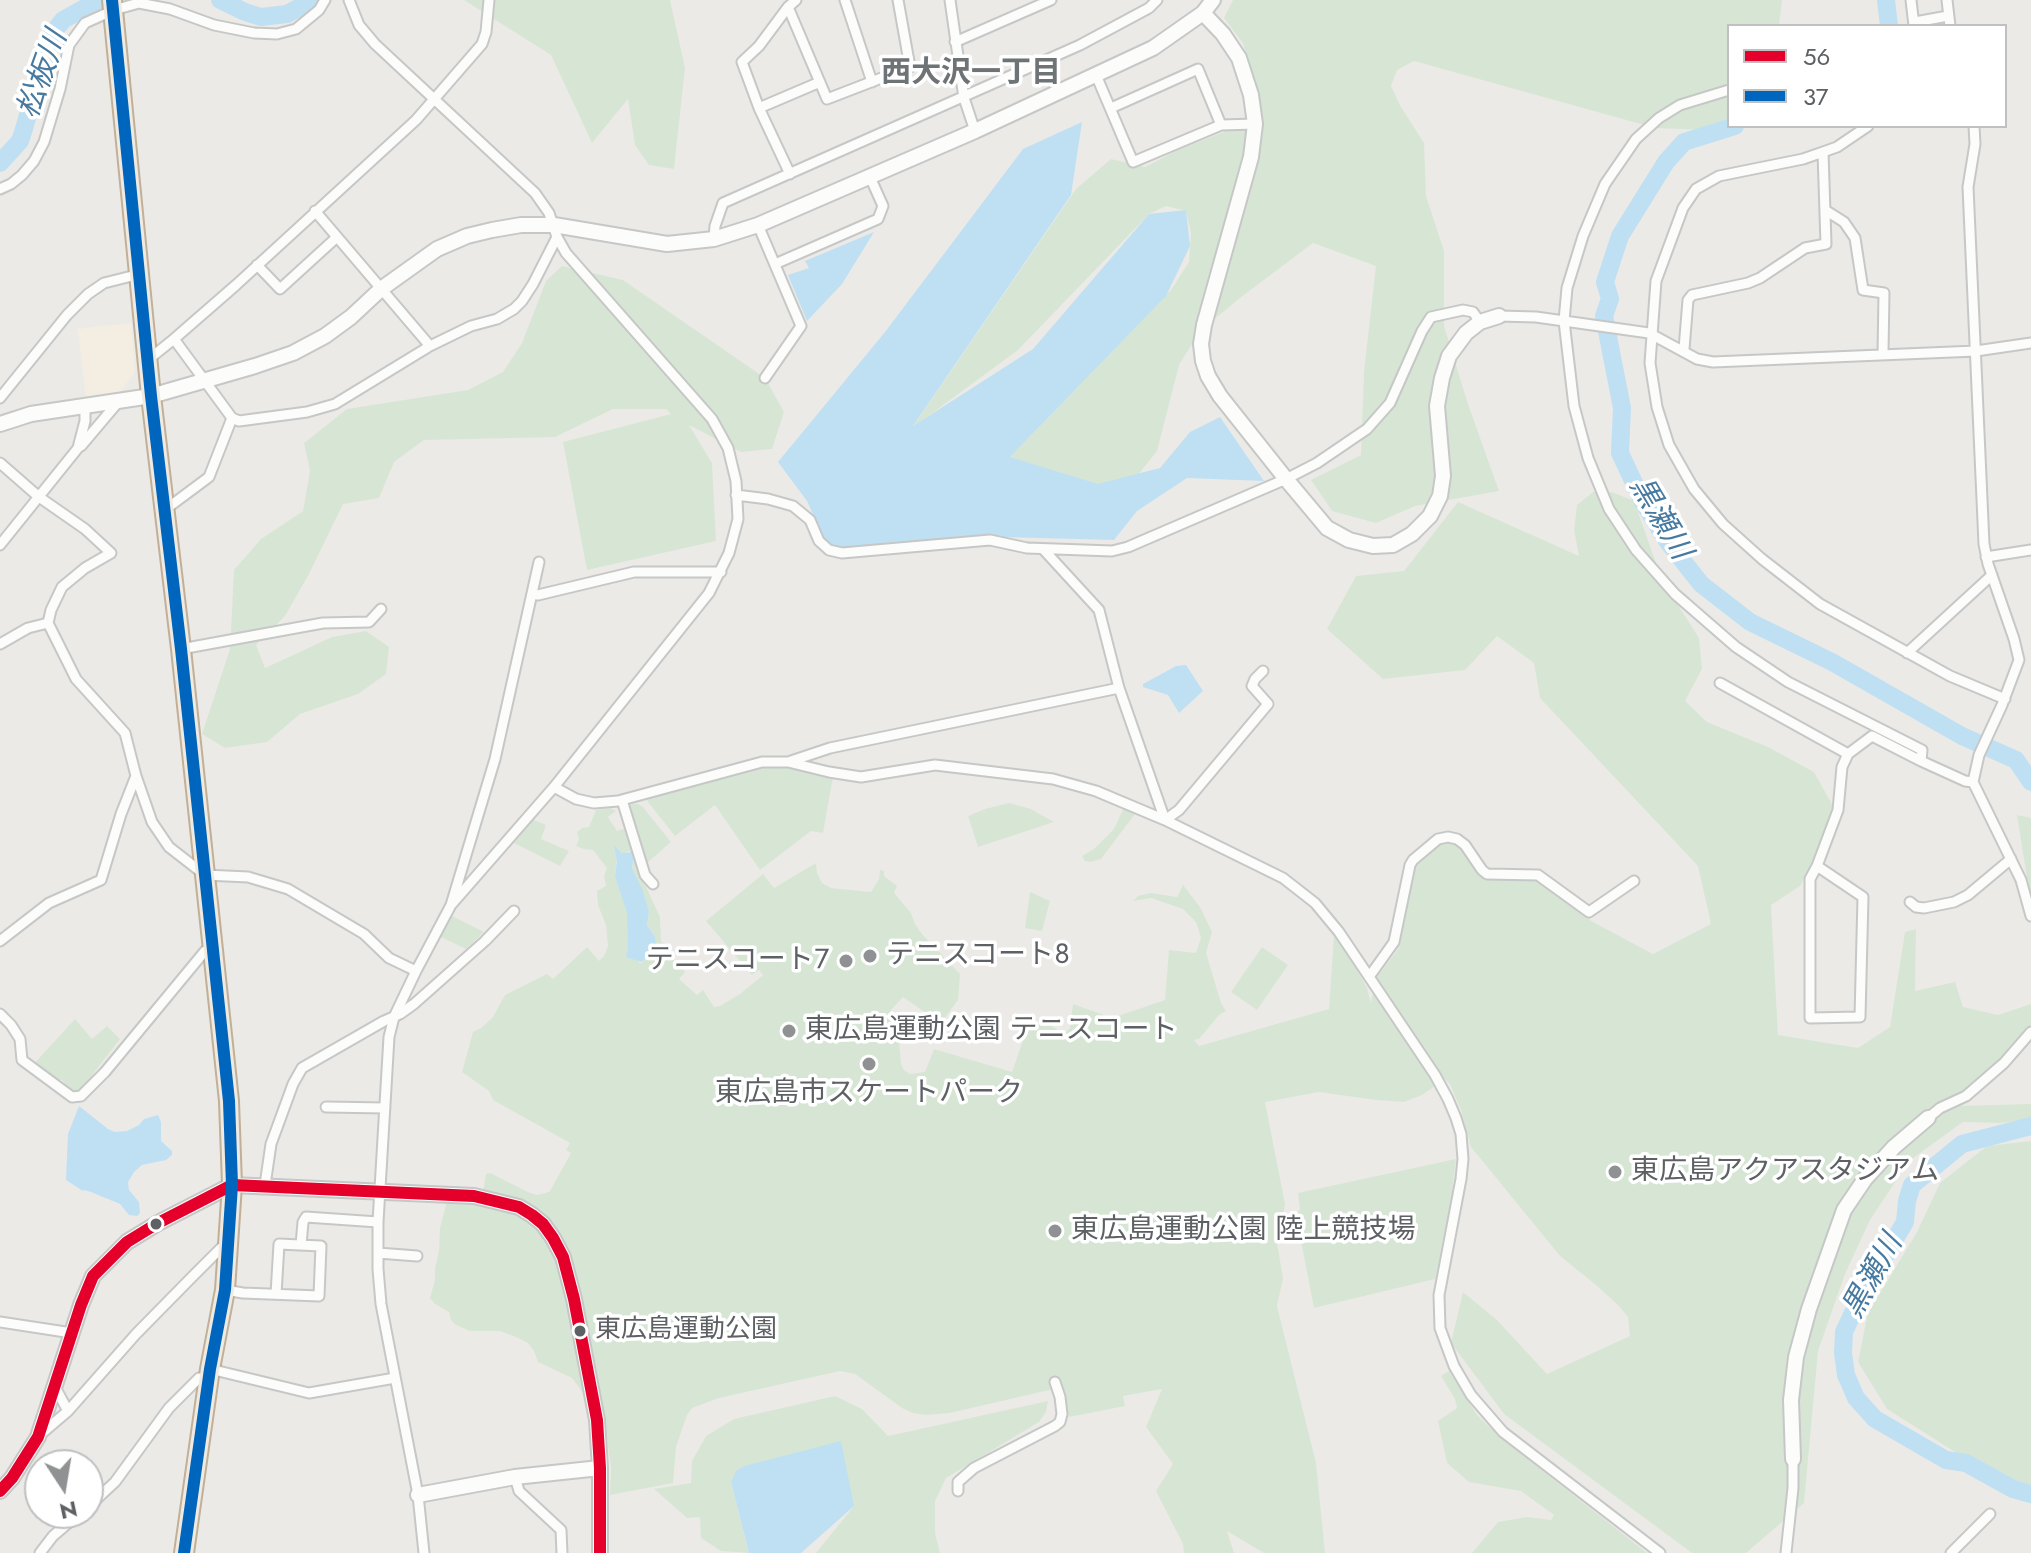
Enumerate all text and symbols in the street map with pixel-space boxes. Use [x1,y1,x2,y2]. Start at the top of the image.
legend [1727,24,2007,128]
water label: 松板川 [12,27,76,123]
text: 56 [1803,39,1830,74]
district label: 西大沢一丁目 [881,57,1061,93]
text: 37 [1803,79,1828,114]
water label: 黒瀬川 [1620,471,1698,567]
place label: テニスコート８ [886,939,1070,973]
place label: テニスコート７ [646,944,830,978]
marker: テニスコート８ [861,947,879,965]
marker: テニスコート７ [837,952,855,970]
place label: 東広島運動公園 テニスコート [805,1014,1177,1048]
marker: 東広島運動公園 テニスコート [780,1022,798,1040]
marker: 東広島市スケートパーク [860,1055,878,1073]
place label: 東広島市スケートパーク [715,1077,1023,1111]
place label: 東広島アクアスタジアム [1631,1155,1939,1189]
marker: 東広島アクアスタジアム [1606,1163,1624,1181]
place label: 東広島運動公園 陸上競技場 [1071,1214,1415,1248]
unlabelled marker [148,1216,164,1232]
marker: 東広島運動公園 陸上競技場 [1046,1222,1064,1240]
water label: 黒瀬川 [1836,1229,1912,1325]
place label: 東広島運動公園 [595,1315,777,1347]
marker: 東広島運動公園 [572,1323,588,1339]
north arrow [24,1449,104,1529]
text: N [57,1493,80,1528]

